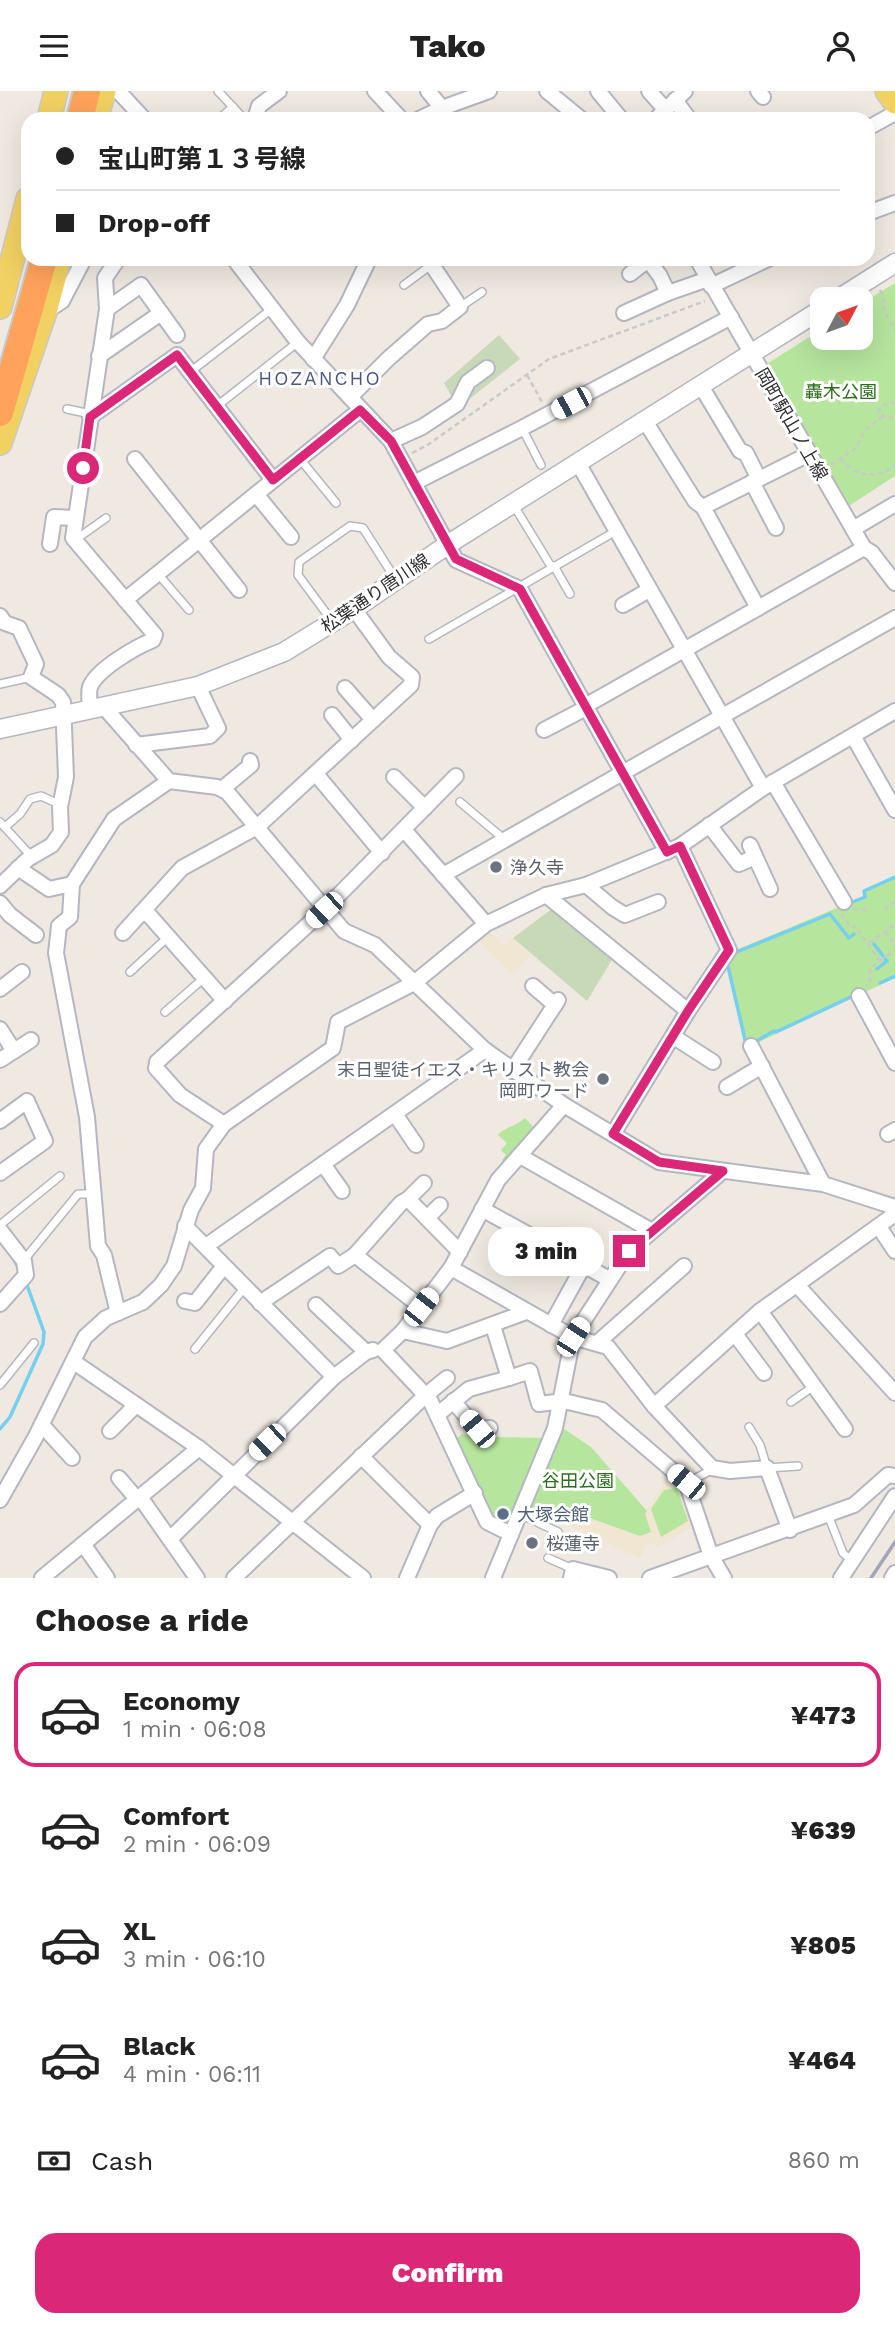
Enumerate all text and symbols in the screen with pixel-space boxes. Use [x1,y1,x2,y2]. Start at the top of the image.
icon: menu [35,27,73,65]
text: Tako [409,27,486,65]
icon: person [822,27,860,65]
text: 宝山町第１３号線 [98,144,306,174]
text: Drop-off [98,208,210,238]
north arrow [810,287,873,350]
map controls [810,287,873,350]
street label: 岡町駅山ノ上線 [751,364,833,484]
district label: HOZANCHO [258,367,382,390]
park label: 轟木公園 [805,381,877,402]
car [548,384,595,422]
route start [67,452,99,484]
street label: 松葉通り唐川線 [317,549,433,637]
place label: 浄久寺 [510,857,564,878]
marker: 浄久寺 [488,859,504,875]
car [302,888,347,932]
place label: 末日聖徒イエス・キリスト教会 岡町ワード [337,1059,589,1101]
marker: 末日聖徒イエス・キリスト教会 岡町ワード [595,1071,611,1087]
callout: 3 min [489,1227,604,1275]
route end [613,1235,645,1267]
text: 3 min [515,1238,577,1265]
car [400,1284,443,1330]
car [553,1314,594,1360]
car [456,1406,499,1452]
car [245,1420,290,1464]
car [664,1460,709,1504]
park label: 谷田公園 [542,1470,614,1491]
place label: 大塚会館 [517,1504,589,1525]
marker: 大塚会館 [495,1506,511,1522]
place label: 桜蓮寺 [546,1533,600,1554]
marker: 桜蓮寺 [524,1535,540,1551]
text: Choose a ride [35,1601,249,1639]
icon: car [39,1683,102,1746]
text: Economy [123,1686,240,1716]
text: ¥473 [791,1700,856,1730]
text: 1 min · 06:08 [123,1716,267,1743]
icon: car [39,1798,102,1861]
text: Comfort [123,1801,229,1831]
text: ¥639 [791,1815,856,1845]
text: 2 min · 06:09 [123,1831,271,1858]
icon: car [39,1913,102,1976]
text: XL [123,1916,156,1946]
text: ¥805 [790,1930,856,1960]
text: 3 min · 06:10 [123,1946,266,1973]
icon: car [39,2028,102,2091]
text: Black [123,2031,195,2061]
text: ¥464 [788,2045,856,2075]
text: 4 min · 06:11 [123,2061,261,2088]
icon: cash [35,2142,73,2180]
text: Cash [91,2146,153,2176]
text: 860 m [788,2147,860,2174]
button: Confirm [35,2233,860,2313]

